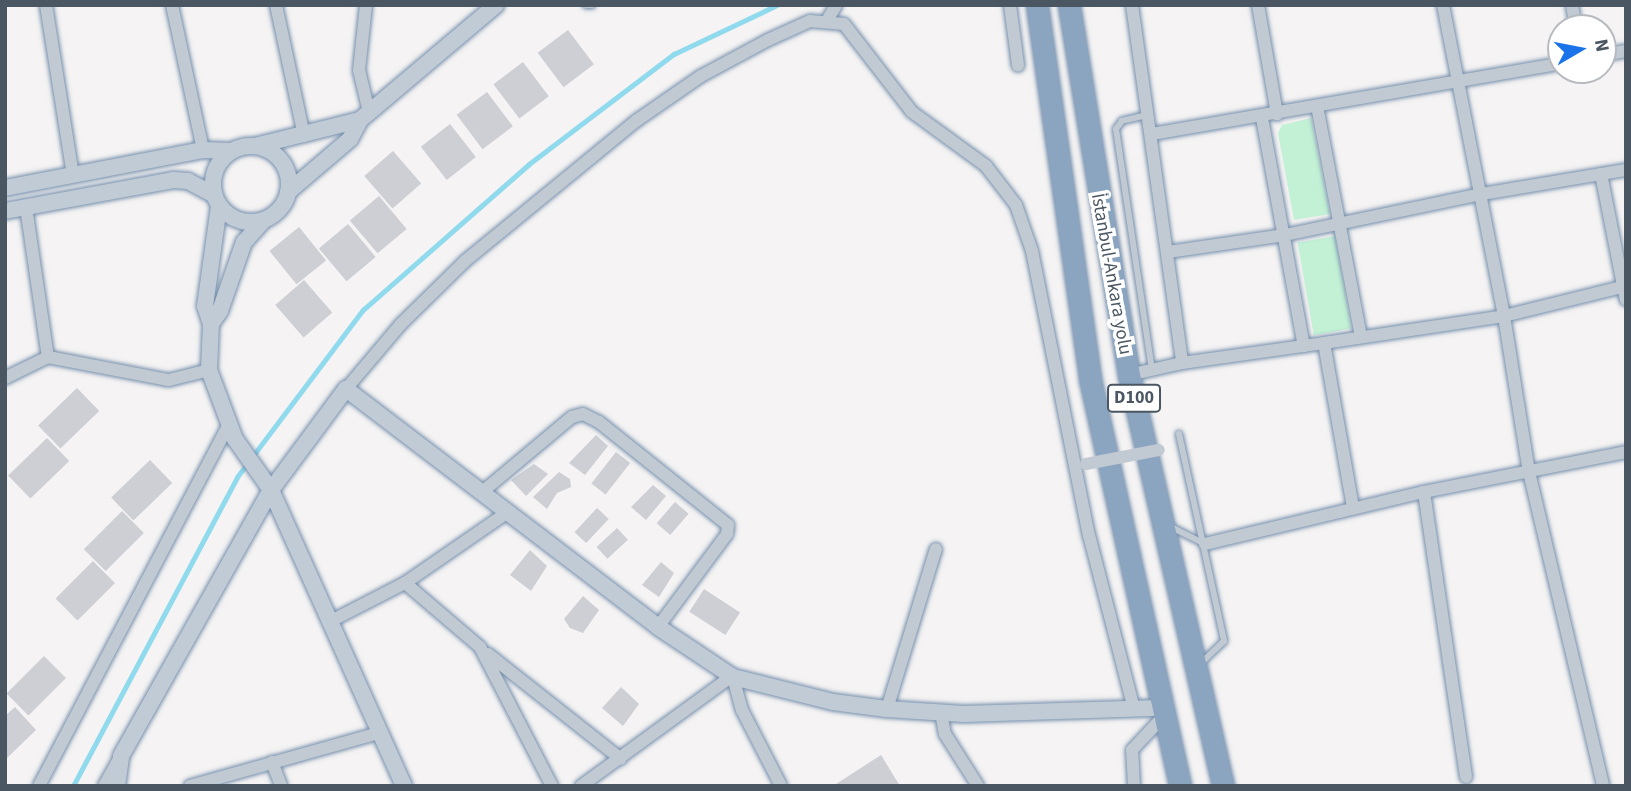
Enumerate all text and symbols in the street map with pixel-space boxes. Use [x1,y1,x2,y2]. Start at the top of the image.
north arrow [1547,14,1617,84]
text: N [1587,37,1616,54]
street label: İstanbul-Ankara yolu [1086,192,1136,356]
road number: D100 [1106,384,1162,412]

